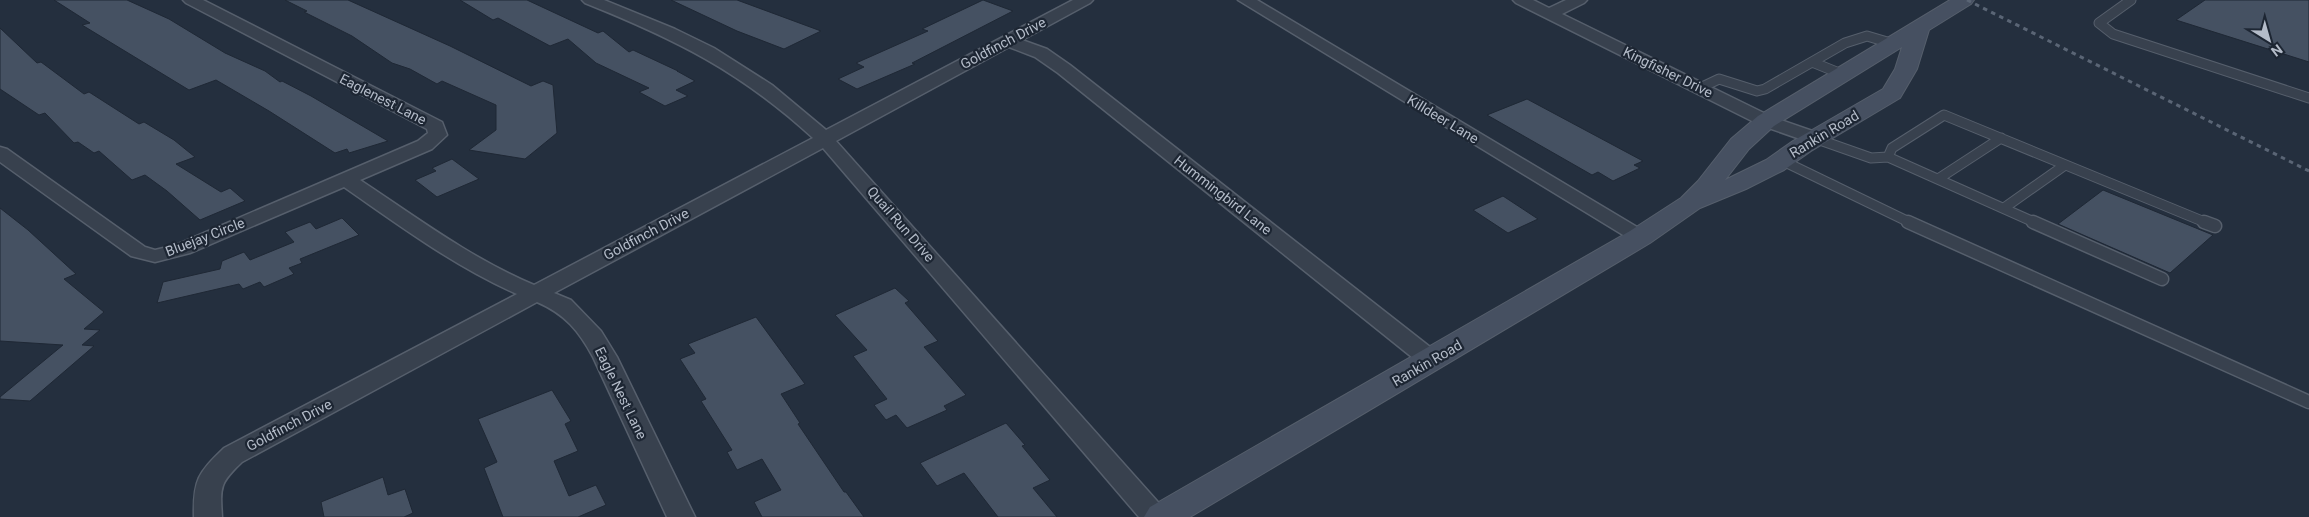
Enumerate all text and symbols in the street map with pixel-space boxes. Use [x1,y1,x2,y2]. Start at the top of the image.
street label: Goldfinch Drive [958,14,1048,72]
north arrow [2244,15,2294,65]
text: N [2268,41,2286,60]
street label: Kingfisher Drive [1621,43,1715,101]
street label: Eaglenest Lane [337,70,429,128]
street label: Killdeer Lane [1404,91,1482,147]
street label: Rankin Road [1787,107,1861,161]
street label: Hummingbird Lane [1171,152,1275,238]
street label: Quail Run Drive [864,183,938,265]
street label: Goldfinch Drive [601,205,691,263]
street label: Bluejay Circle [163,215,247,259]
street label: Rankin Road [1389,337,1465,389]
street label: Eagle Nest Lane [592,344,650,442]
street label: Goldfinch Drive [244,396,334,454]

